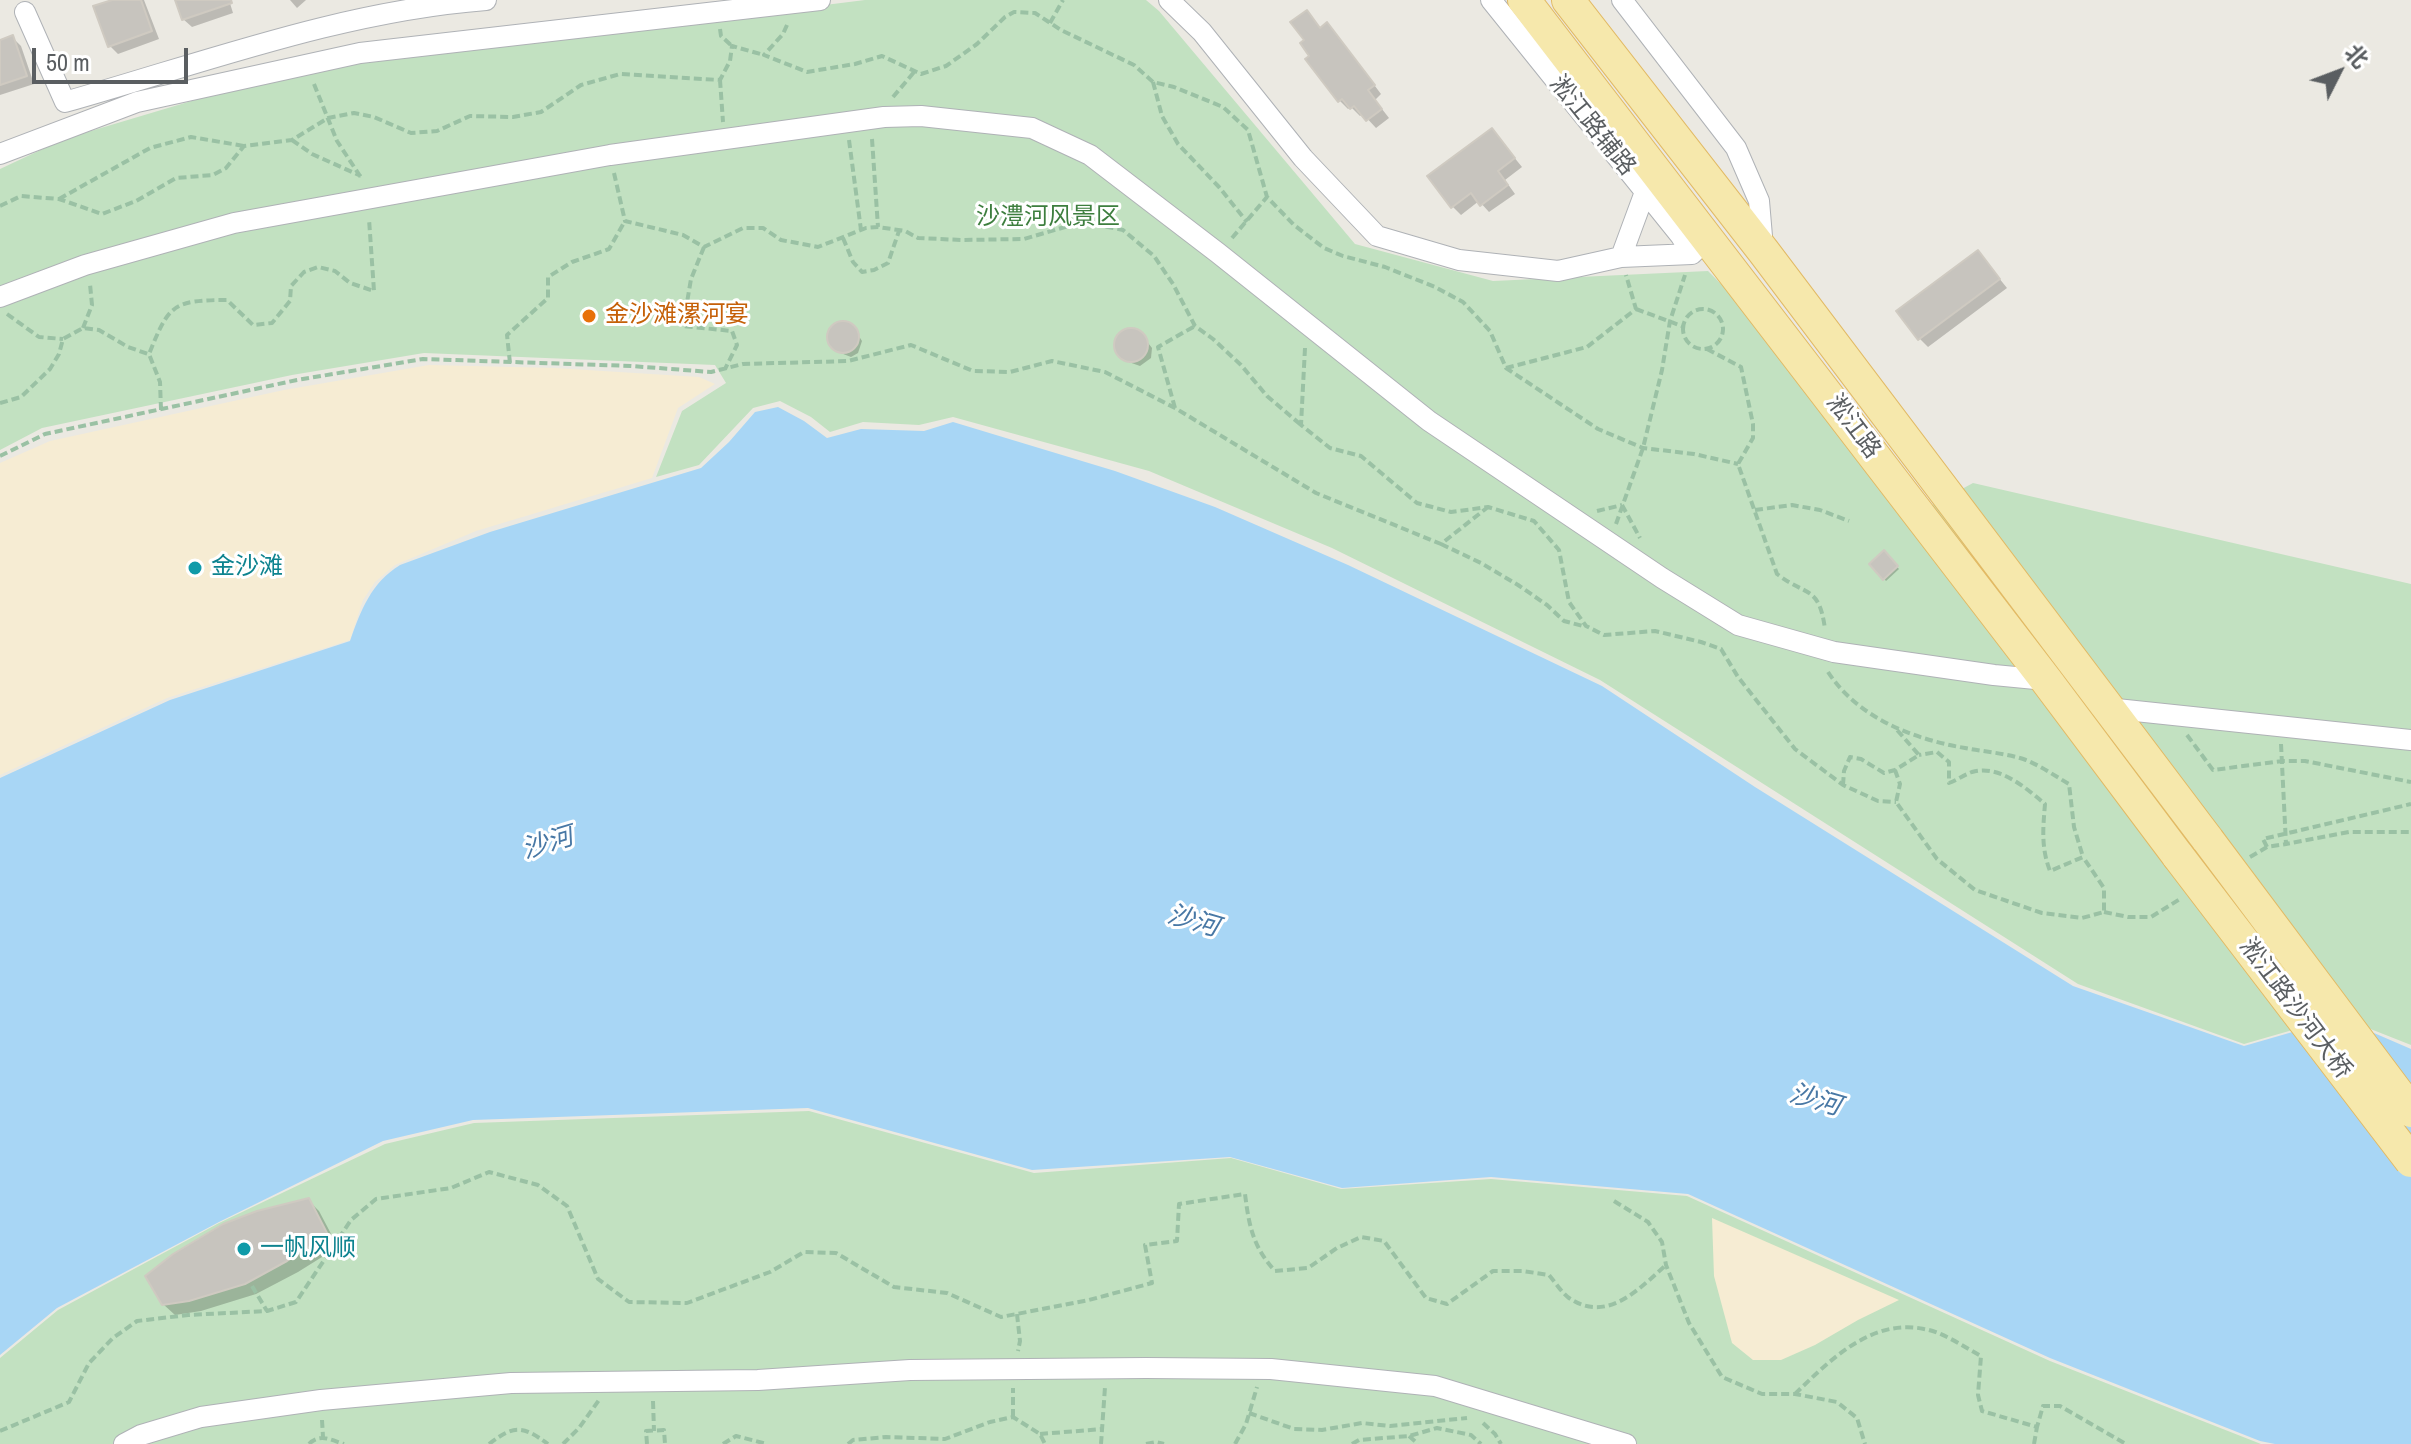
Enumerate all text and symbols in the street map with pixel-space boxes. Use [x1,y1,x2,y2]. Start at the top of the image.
scale bar [36,32,192,82]
north arrow [2299,32,2379,112]
text: 北 [2338,38,2375,74]
text: 50 m [46,46,90,78]
street label: 淞江路辅路 [1543,70,1641,182]
park label: 沙澧河风景区 [976,204,1120,232]
place label: 金沙滩漯河宴 [605,302,749,330]
marker: 金沙滩漯河宴 [580,307,598,325]
street label: 淞江路 [1820,390,1886,464]
place label: 金沙滩 [211,554,283,582]
marker: 金沙滩 [186,559,204,577]
water label: 沙河 [519,821,577,867]
water label: 沙河 [1164,900,1222,944]
street label: 淞江路沙河大桥 [2233,933,2357,1085]
water label: 沙河 [1786,1079,1844,1123]
place label: 一帆风顺 [260,1235,356,1263]
marker: 一帆风顺 [235,1240,253,1258]

